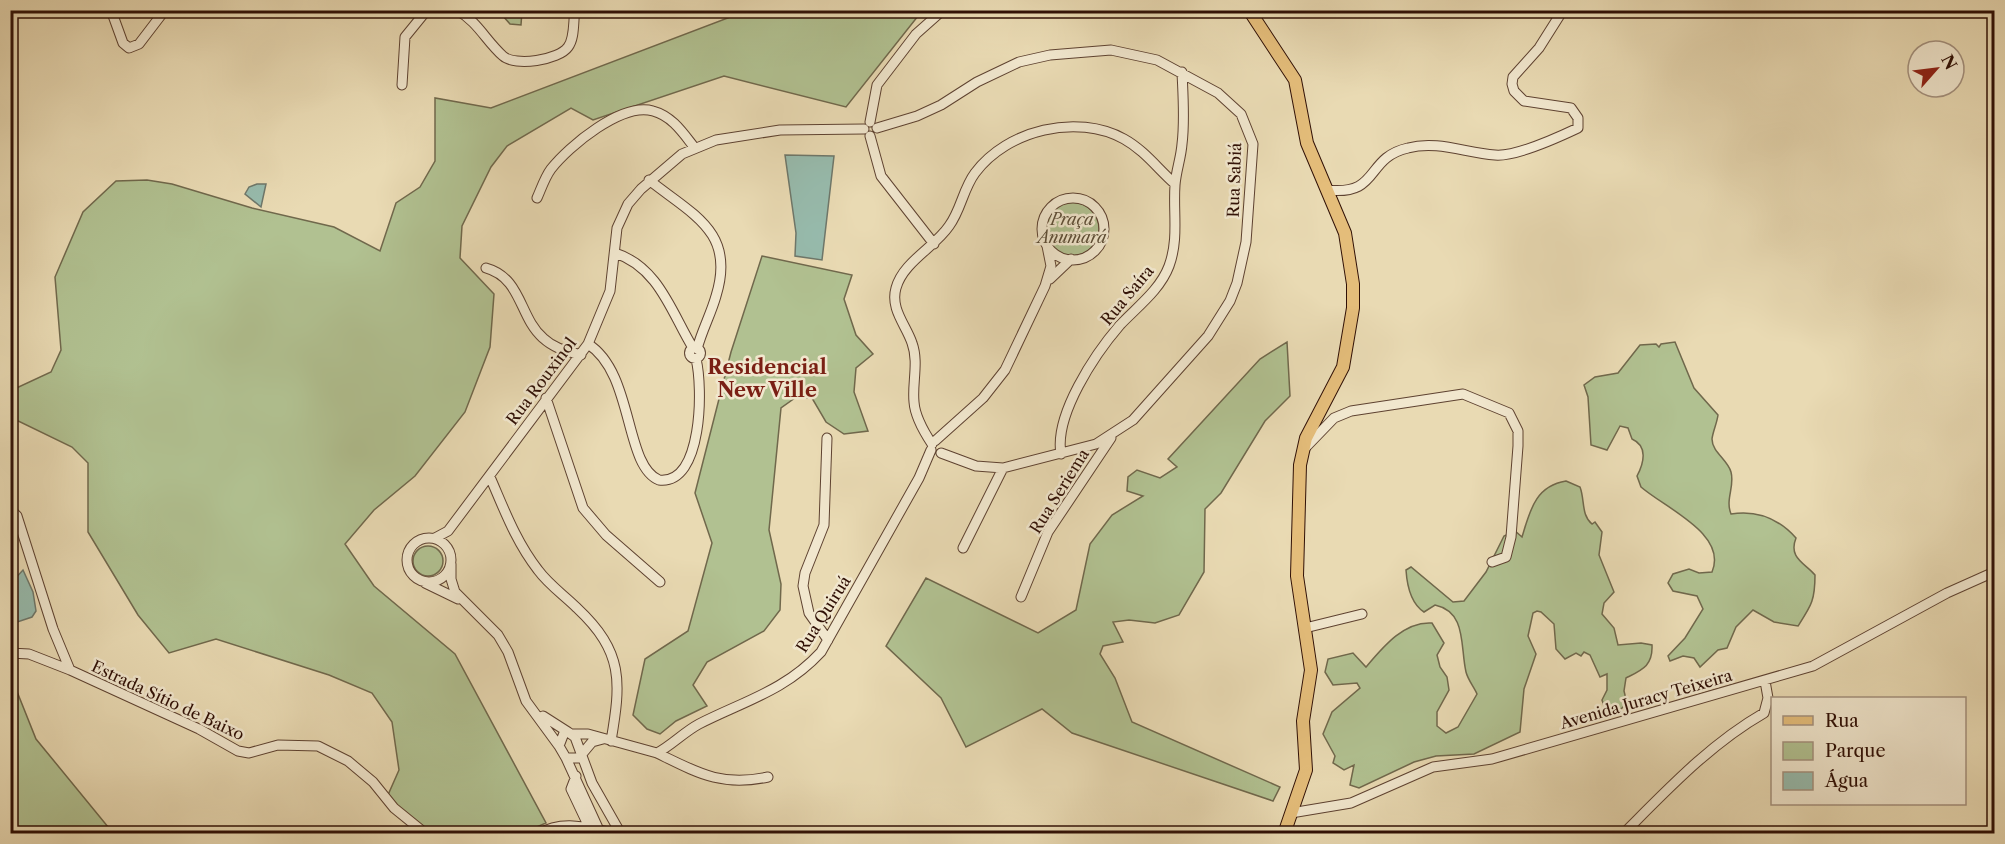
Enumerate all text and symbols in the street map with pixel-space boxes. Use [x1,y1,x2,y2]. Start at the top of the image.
north arrow [1906,39,1966,99]
text: N [1937,51,1961,73]
street label: Rua Sabiá [1223,142,1245,218]
park label: Praça Anumará [1035,209,1107,247]
street label: Rua Saíra [1096,261,1158,329]
street label: Rua Rouxinol [502,333,580,429]
district label: Residencial New Ville [707,355,827,402]
street label: Rua Seriema [1025,444,1093,537]
street label: Rua Quiruá [791,571,855,656]
street label: Estrada Sítio de Baixo [88,656,248,744]
street label: Avenida Juracy Teixeira [1557,665,1735,733]
legend [1771,697,1966,805]
text: Rua [1825,710,1859,732]
text: Parque [1825,740,1886,762]
text: Água [1824,769,1869,792]

